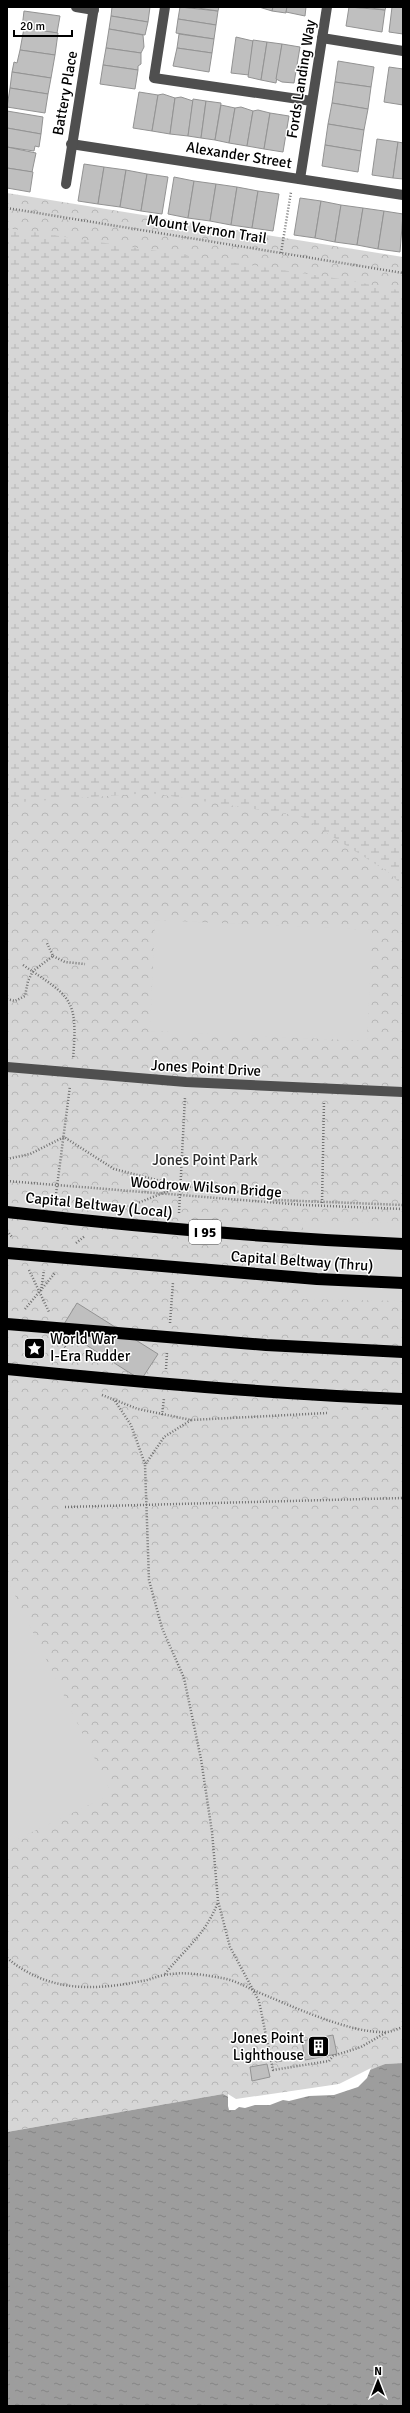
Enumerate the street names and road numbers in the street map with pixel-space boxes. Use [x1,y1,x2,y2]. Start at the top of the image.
street label: Fords Landing Way [283,18,319,140]
street label: Battery Place [49,49,81,137]
street label: Alexander Street [185,138,293,172]
street label: Mount Vernon Trail [146,211,268,247]
street label: Jones Point Drive [150,1056,262,1080]
street label: Woodrow Wilson Bridge [130,1173,282,1201]
street label: Capital Beltway (Local) [25,1188,173,1222]
road number: I 95 [189,1220,221,1244]
street label: Capital Beltway (Thru) [230,1247,374,1275]

